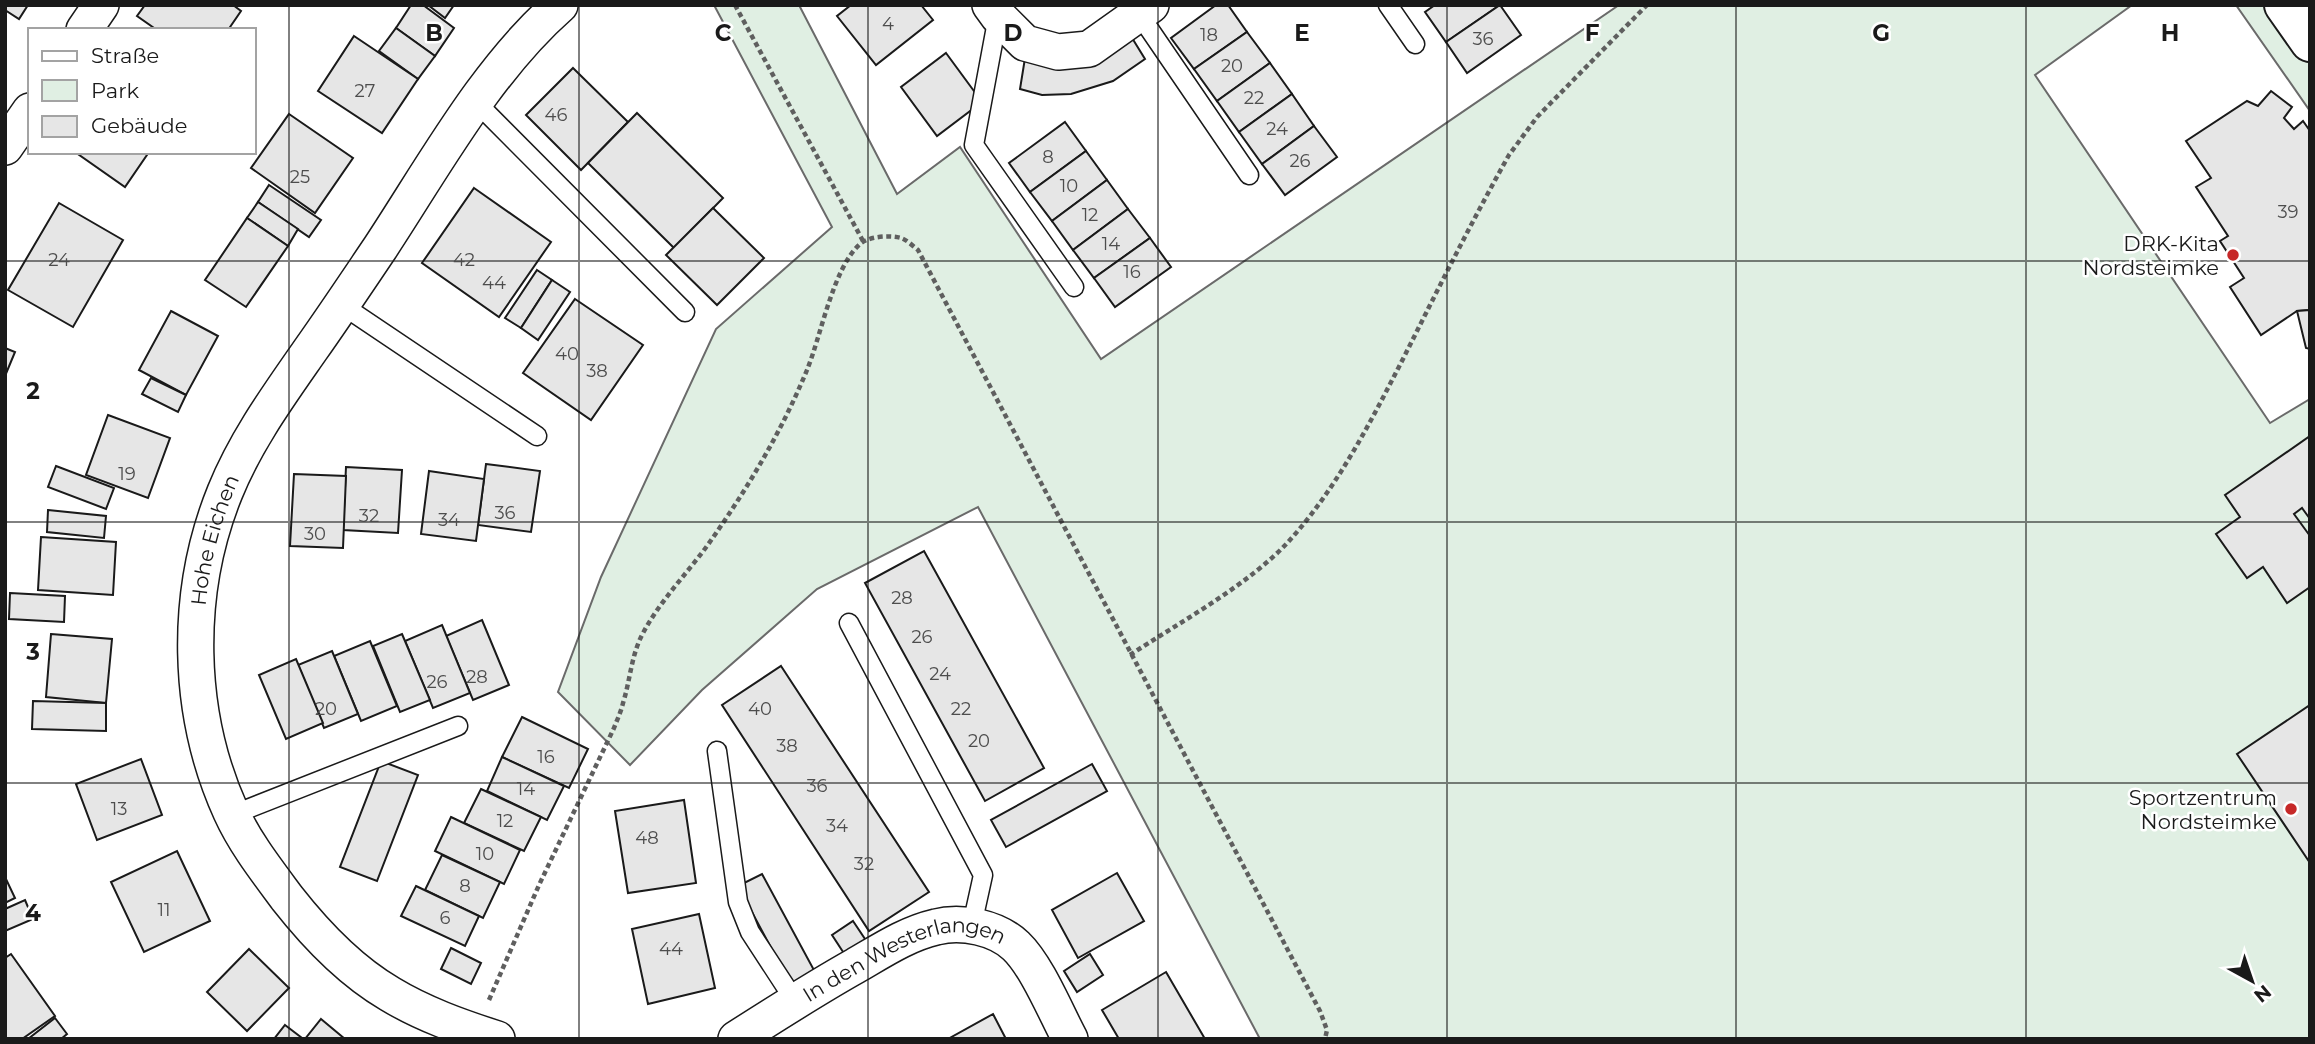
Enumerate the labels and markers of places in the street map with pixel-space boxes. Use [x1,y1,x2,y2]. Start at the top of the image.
place label: DRK-Kita Nordsteimke [2083,231,2219,280]
marker: DRK-Kita Nordsteimke [2225,247,2241,263]
place label: Sportzentrum Nordsteimke [2129,785,2277,834]
marker: Sportzentrum Nordsteimke [2283,801,2299,817]

